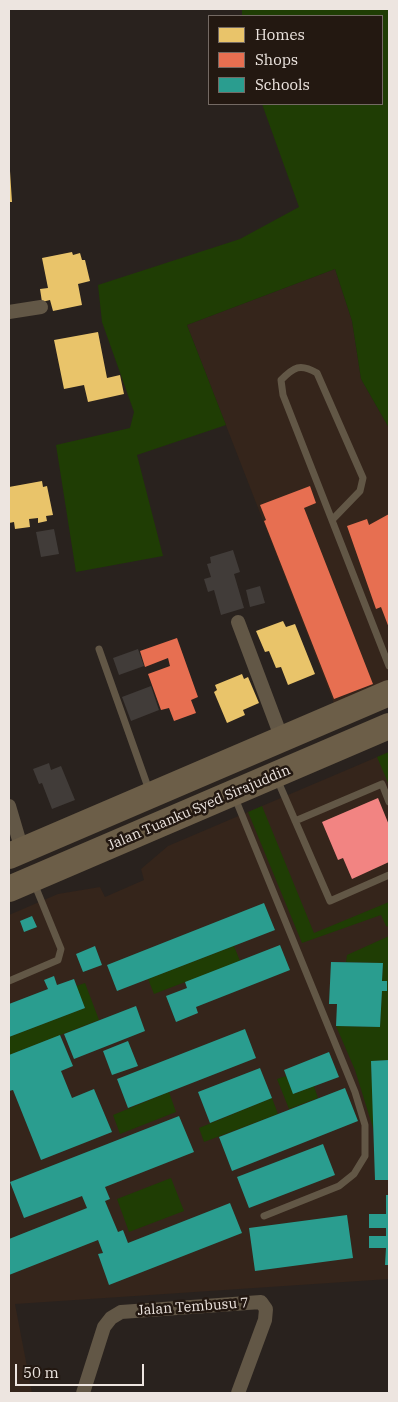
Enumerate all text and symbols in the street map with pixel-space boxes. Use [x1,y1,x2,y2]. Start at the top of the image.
legend [208,15,383,105]
text: Homes [255,25,305,44]
text: Shops [255,50,298,69]
text: Schools [255,75,310,94]
street label: Jalan Tuanku Syed Sirajuddin [105,762,293,854]
street label: Jalan Tembusu 7 [137,1295,249,1319]
scale bar [18,1354,146,1386]
text: 50 m [23,1363,59,1382]

